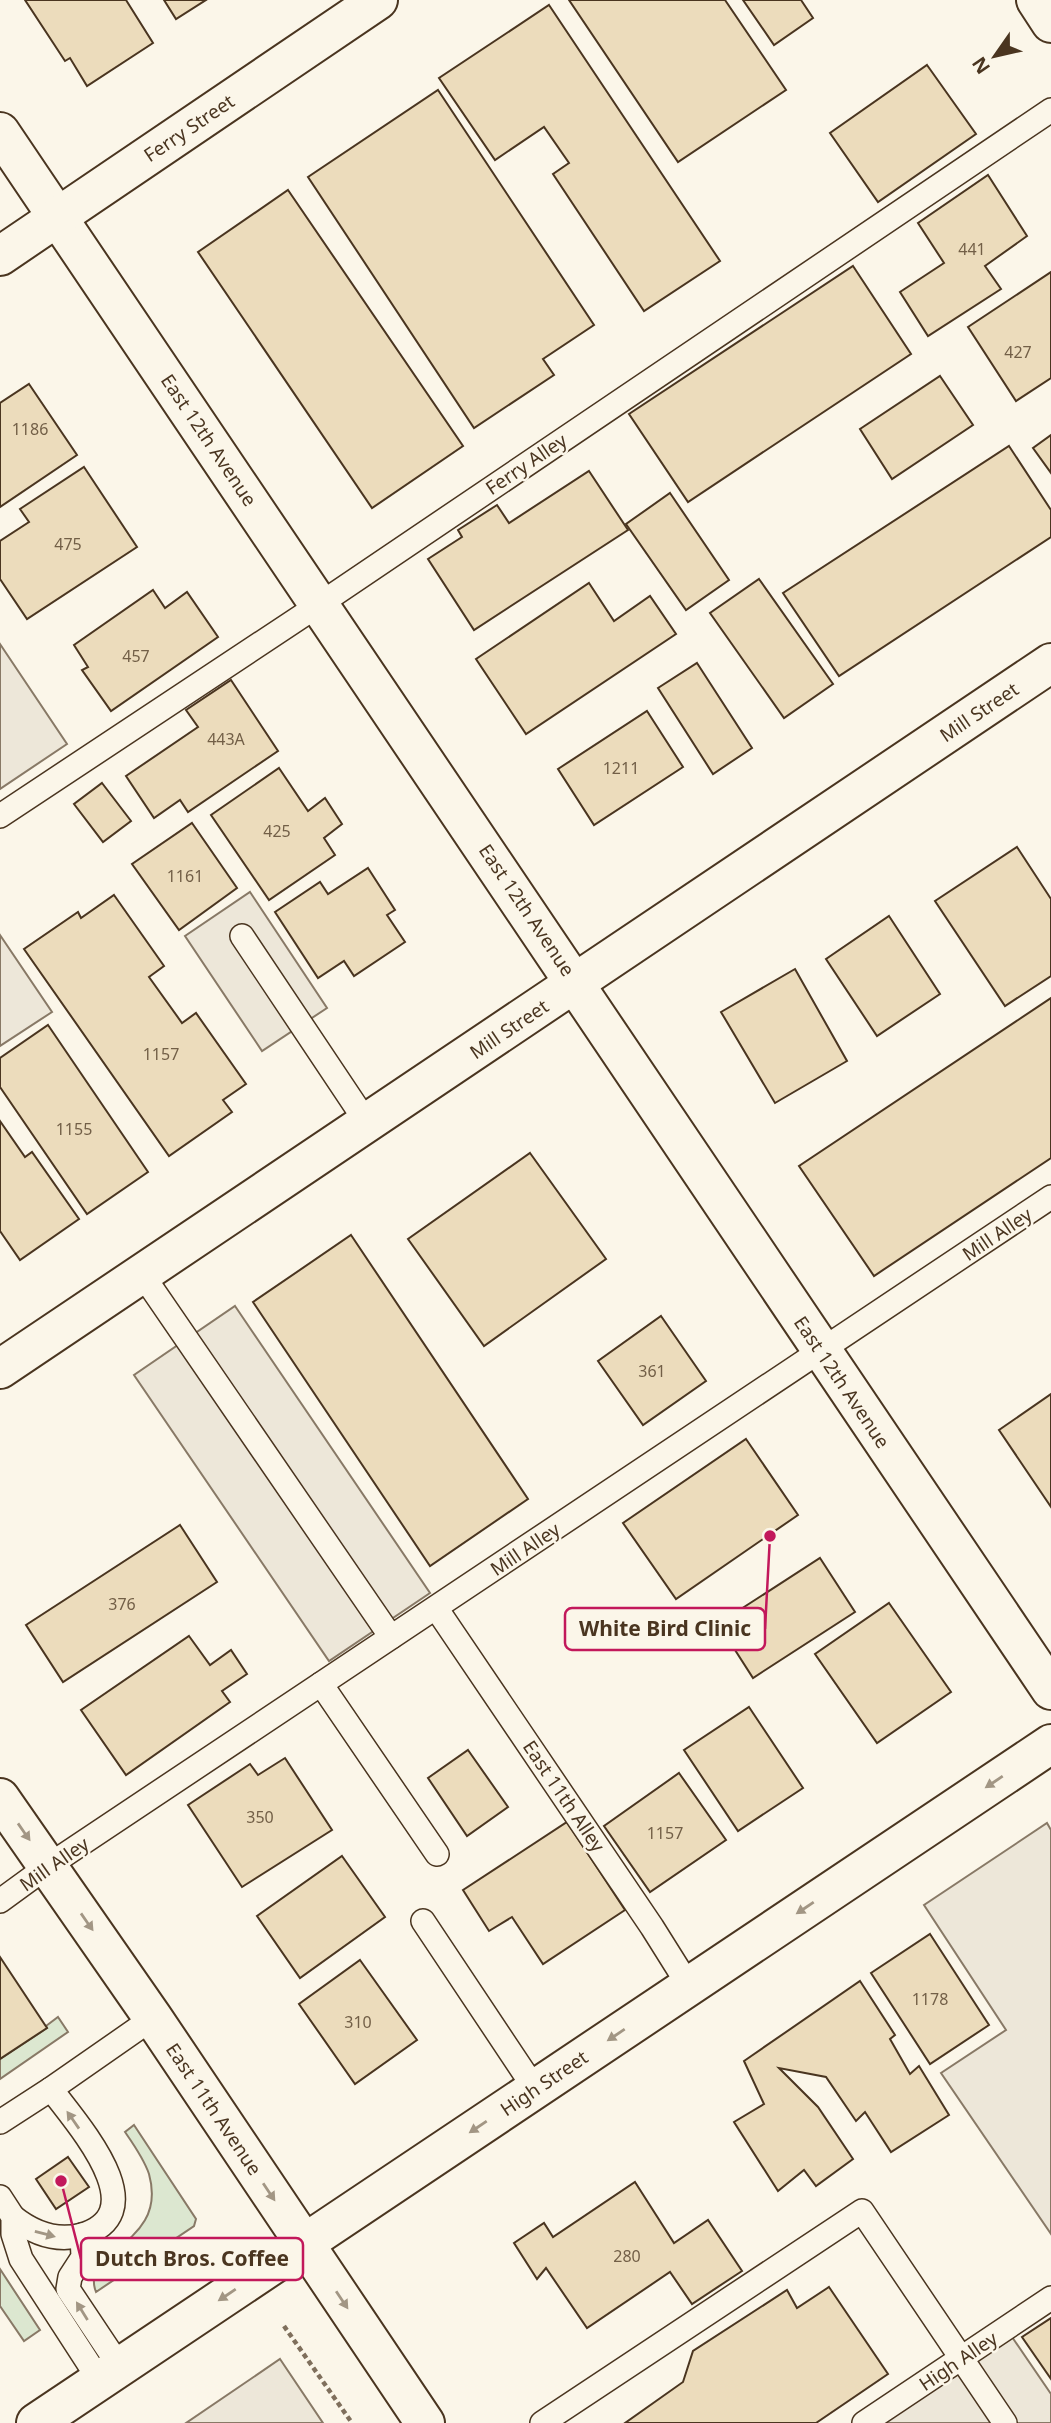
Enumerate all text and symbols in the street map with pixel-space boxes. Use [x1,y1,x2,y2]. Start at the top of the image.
north arrow [960,21,1030,91]
text: N [966,52,996,79]
street label: Ferry Street [139,88,239,168]
house number: 441 [958,238,986,260]
house number: 427 [1004,341,1032,363]
street label: East 12th Avenue [155,369,263,511]
house number: 1186 [12,418,48,440]
street label: Ferry Alley [480,427,572,501]
house number: 475 [54,533,82,555]
house number: 457 [122,645,150,667]
street label: Mill Street [934,676,1024,748]
house number: 443A [207,728,246,750]
house number: 1211 [603,757,639,779]
house number: 425 [263,820,291,842]
street label: East 12th Avenue [473,839,581,981]
house number: 1161 [167,865,203,887]
street label: Mill Street [464,993,554,1065]
house number: 1157 [143,1043,179,1065]
house number: 1155 [56,1118,92,1140]
street label: Mill Alley [957,1201,1037,1267]
street label: East 12th Avenue [788,1311,896,1453]
house number: 361 [638,1360,666,1382]
street label: Mill Alley [485,1516,565,1582]
house number: 376 [108,1593,136,1615]
callout: White Bird Clinic [565,1608,765,1650]
text: White Bird Clinic [579,1614,751,1642]
street label: East 11th Alley [517,1735,611,1857]
one-way arrow [985,1775,1004,1788]
house number: 350 [246,1806,274,1828]
house number: 1157 [647,1822,683,1844]
one-way arrow [17,1823,31,1841]
street label: Mill Alley [14,1831,94,1897]
one-way arrow [796,1901,815,1914]
one-way arrow [80,1913,94,1931]
house number: 1178 [912,1988,948,2010]
house number: 310 [344,2011,372,2033]
one-way arrow [606,2028,626,2041]
street label: East 11th Avenue [160,2038,268,2180]
street label: High Street [495,2044,593,2122]
one-way arrow [66,2111,80,2129]
one-way arrow [469,2120,487,2134]
one-way arrow [262,2182,275,2201]
one-way arrow [34,2229,56,2240]
callout: Dutch Bros. Coffee [81,2238,303,2280]
text: Dutch Bros. Coffee [95,2244,289,2272]
house number: 280 [613,2245,641,2267]
one-way arrow [218,2288,236,2302]
one-way arrow [335,2291,349,2309]
one-way arrow [75,2301,88,2320]
street label: High Alley [914,2325,1003,2397]

